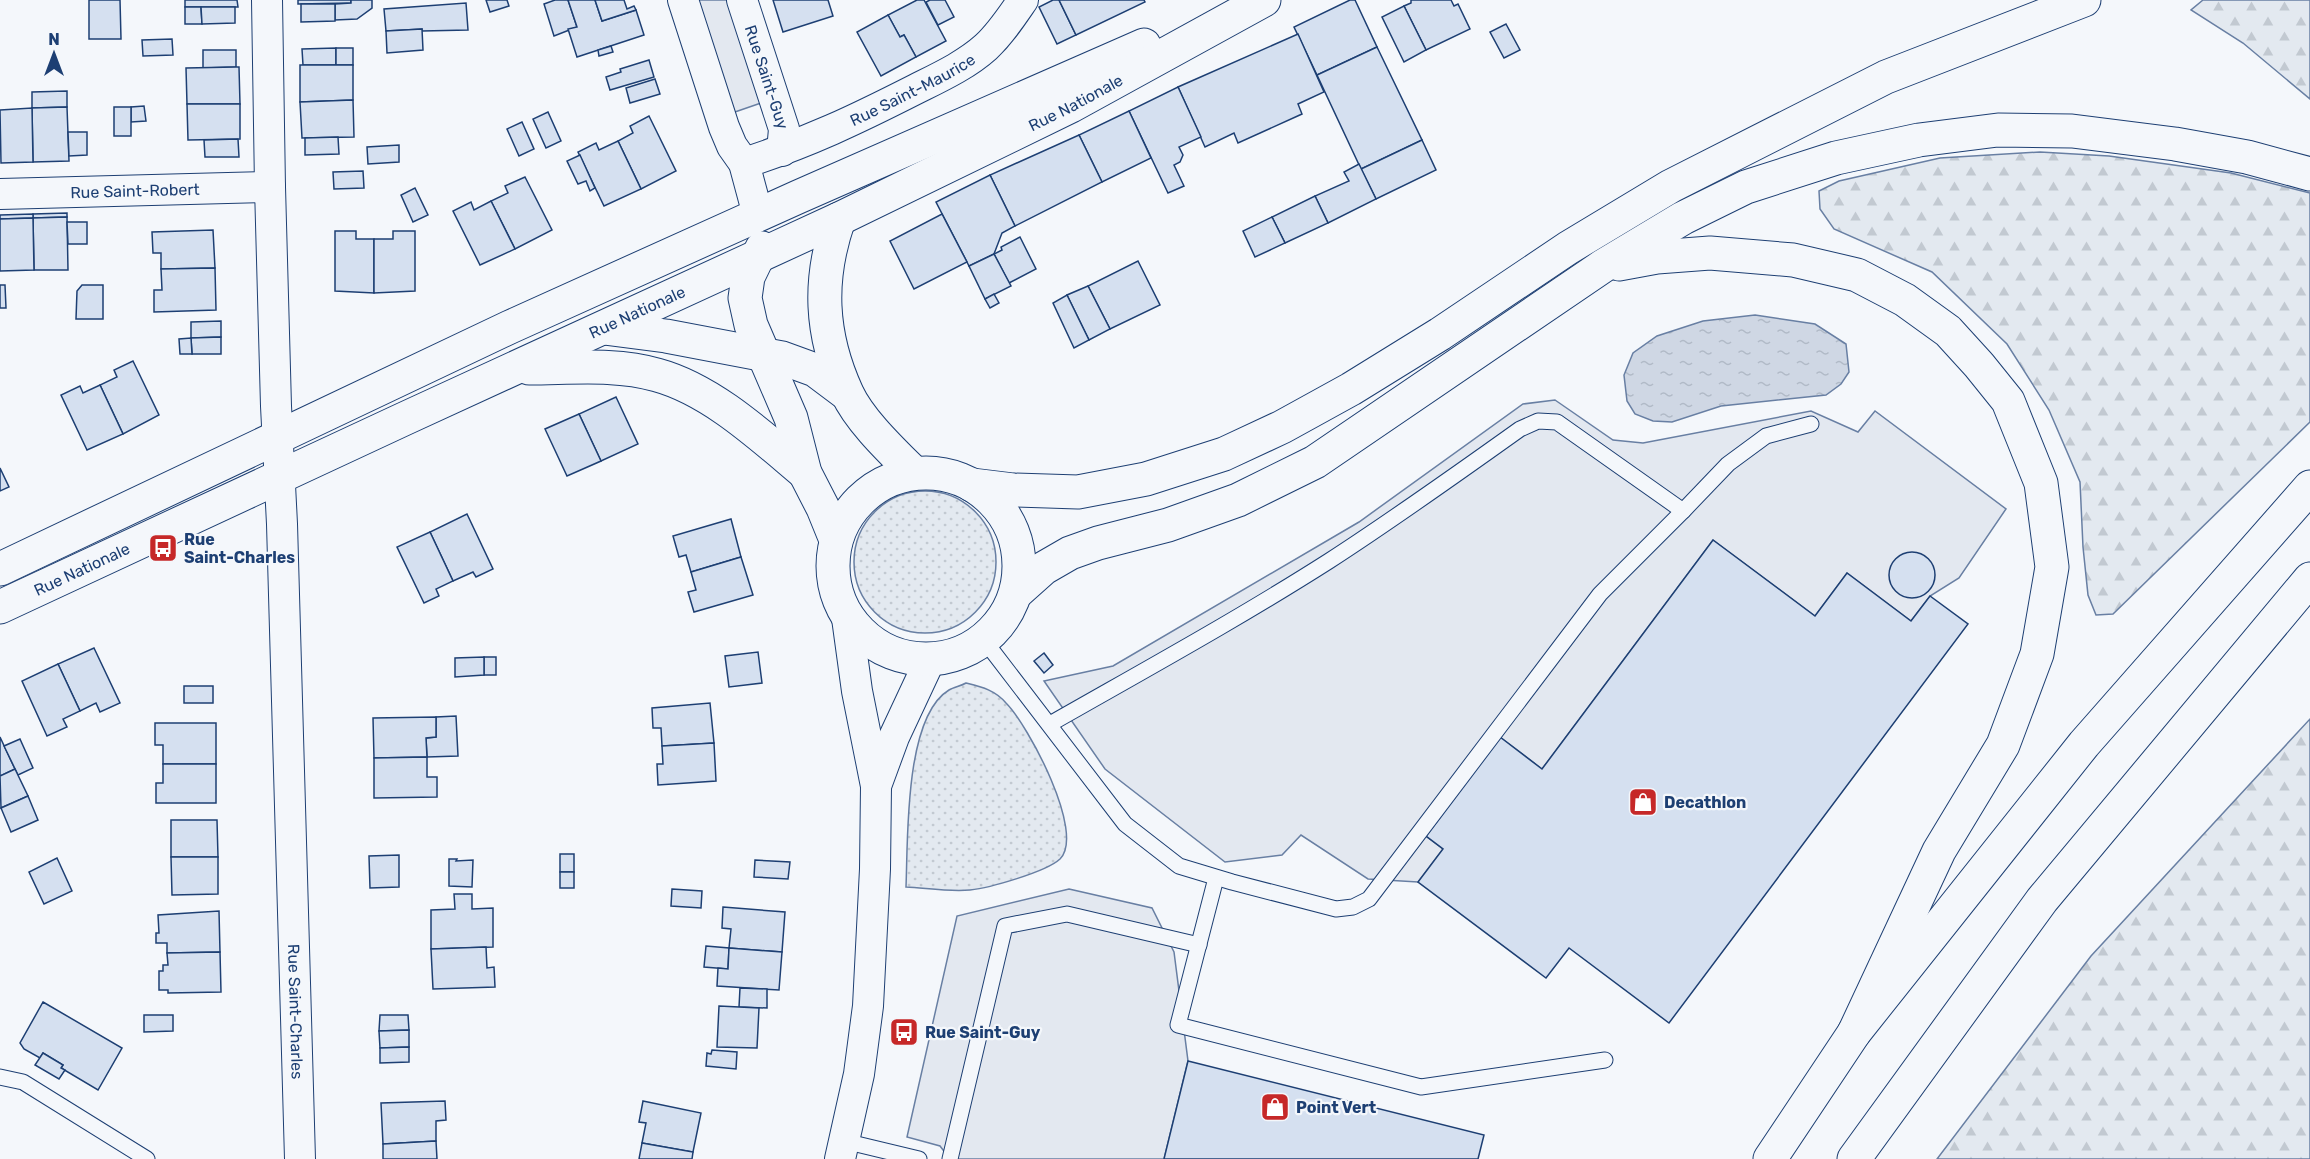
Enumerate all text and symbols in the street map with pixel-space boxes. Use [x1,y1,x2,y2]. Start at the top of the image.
street label: Rue Saint-Guy [741,23,792,132]
north arrow [24,24,84,84]
text: N [48,30,60,49]
street label: Rue Saint-Maurice [847,50,979,130]
street label: Rue Nationale [1025,70,1126,135]
street label: Rue Saint-Robert [70,180,200,202]
street label: Rue Nationale [586,282,688,343]
place label: Rue Saint-Charles [184,530,295,567]
bus stop icon: Rue Saint-Charles [147,532,179,564]
street label: Rue Nationale [31,539,133,600]
shop icon: Decathlon [1627,786,1659,818]
place label: Decathlon [1664,793,1746,812]
street label: Rue Saint-Charles [284,944,307,1080]
bus stop icon: Rue Saint-Guy [888,1016,920,1048]
place label: Rue Saint-Guy [925,1023,1041,1042]
shop icon: Point Vert [1259,1091,1291,1123]
place label: Point Vert [1296,1098,1377,1117]

